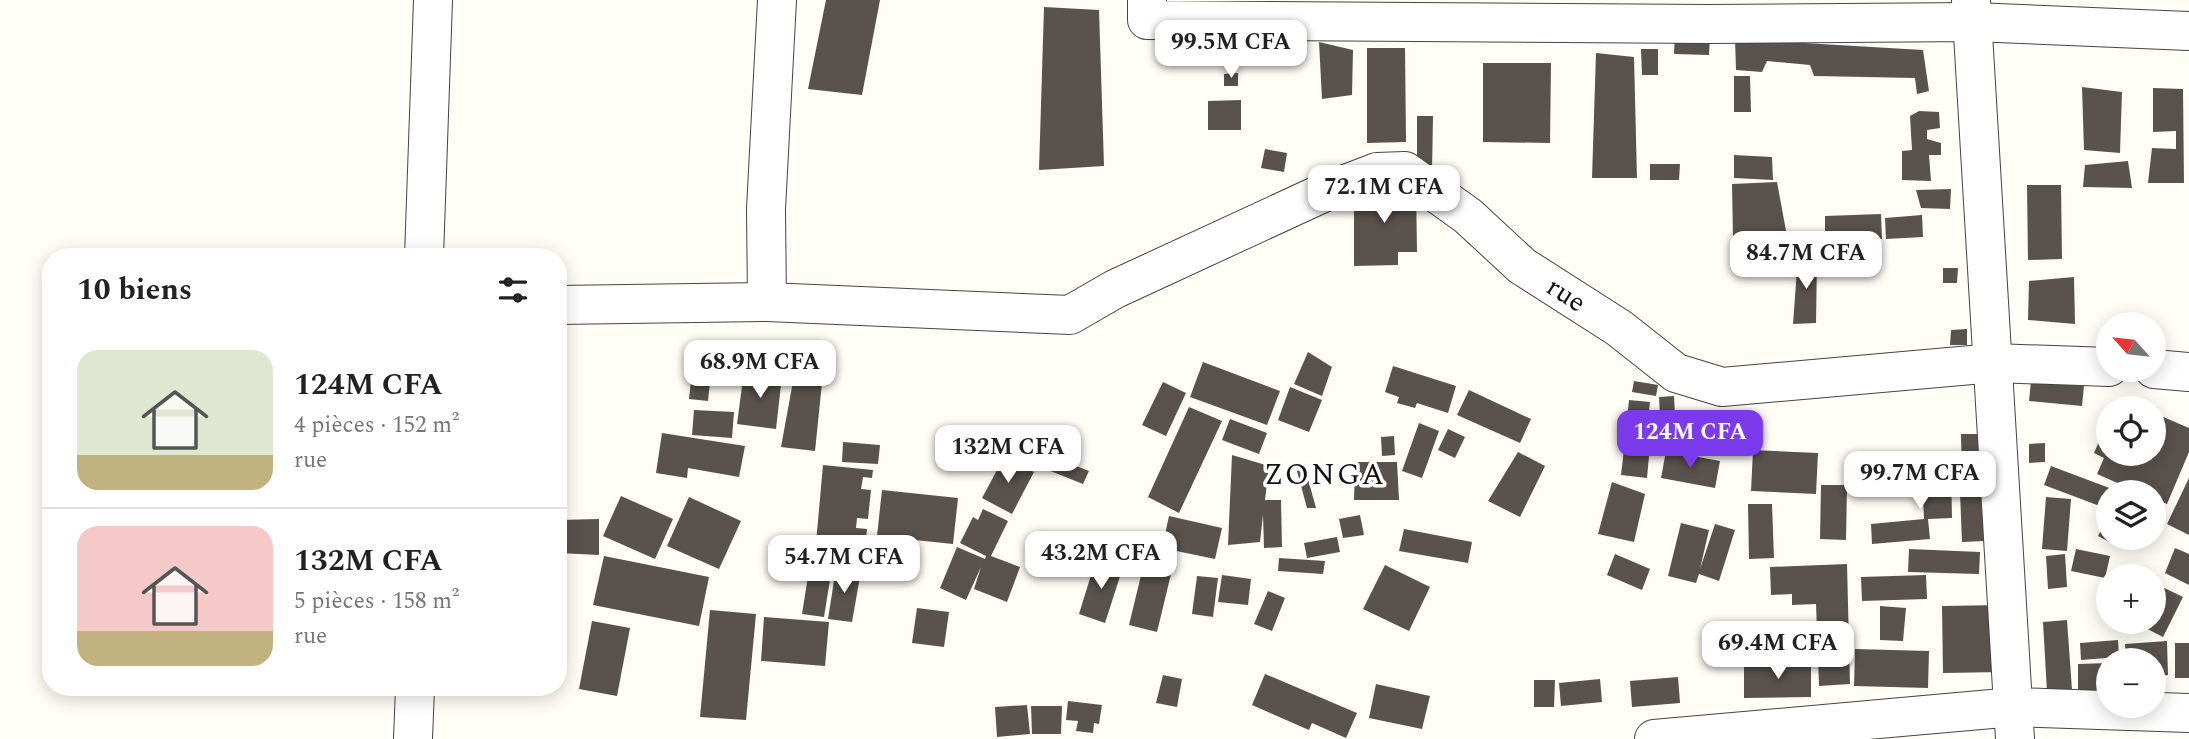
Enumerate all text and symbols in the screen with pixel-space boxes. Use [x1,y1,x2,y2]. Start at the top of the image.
pin: 99.5M CFA [1151,20,1311,80]
text: 99.5M CFA [1171,25,1291,60]
pin: 72.1M CFA [1304,166,1464,225]
text: 72.1M CFA [1324,170,1444,205]
pin: 84.7M CFA [1726,232,1886,291]
text: 84.7M CFA [1746,236,1866,271]
street label: rue [1538,265,1595,323]
text: 10 biens [77,267,192,313]
icon: filters [494,271,532,309]
north arrow [2096,312,2166,382]
map controls [2096,312,2166,718]
pin: 68.9M CFA [680,340,840,400]
text: 68.9M CFA [700,345,820,380]
text: 124M CFA [294,362,443,408]
icon: home [133,378,217,462]
button: locate [2096,396,2166,466]
text: 4 pièces · 152 m² [294,408,459,443]
pin: 124M CFA [1618,410,1762,470]
text: 124M CFA [1633,415,1747,450]
pin: 132M CFA [936,426,1080,485]
text: 132M CFA [951,430,1065,465]
text: rue [294,443,327,478]
district label: ZONGA [1264,452,1386,498]
pin: 99.7M CFA [1840,452,2000,511]
text: 99.7M CFA [1860,456,1980,491]
button: layers [2096,480,2166,550]
pin: 43.2M CFA [1021,532,1181,591]
pin: 54.7M CFA [764,536,924,595]
text: 43.2M CFA [1041,536,1161,571]
text: 132M CFA [294,538,443,584]
text: 54.7M CFA [784,540,904,575]
icon: home [133,554,217,638]
button: + [2096,564,2166,634]
text: 5 pièces · 158 m² [294,584,459,619]
text: rue [294,619,327,654]
pin: 69.4M CFA [1698,622,1858,681]
text: 69.4M CFA [1718,626,1838,661]
button: − [2096,648,2166,718]

